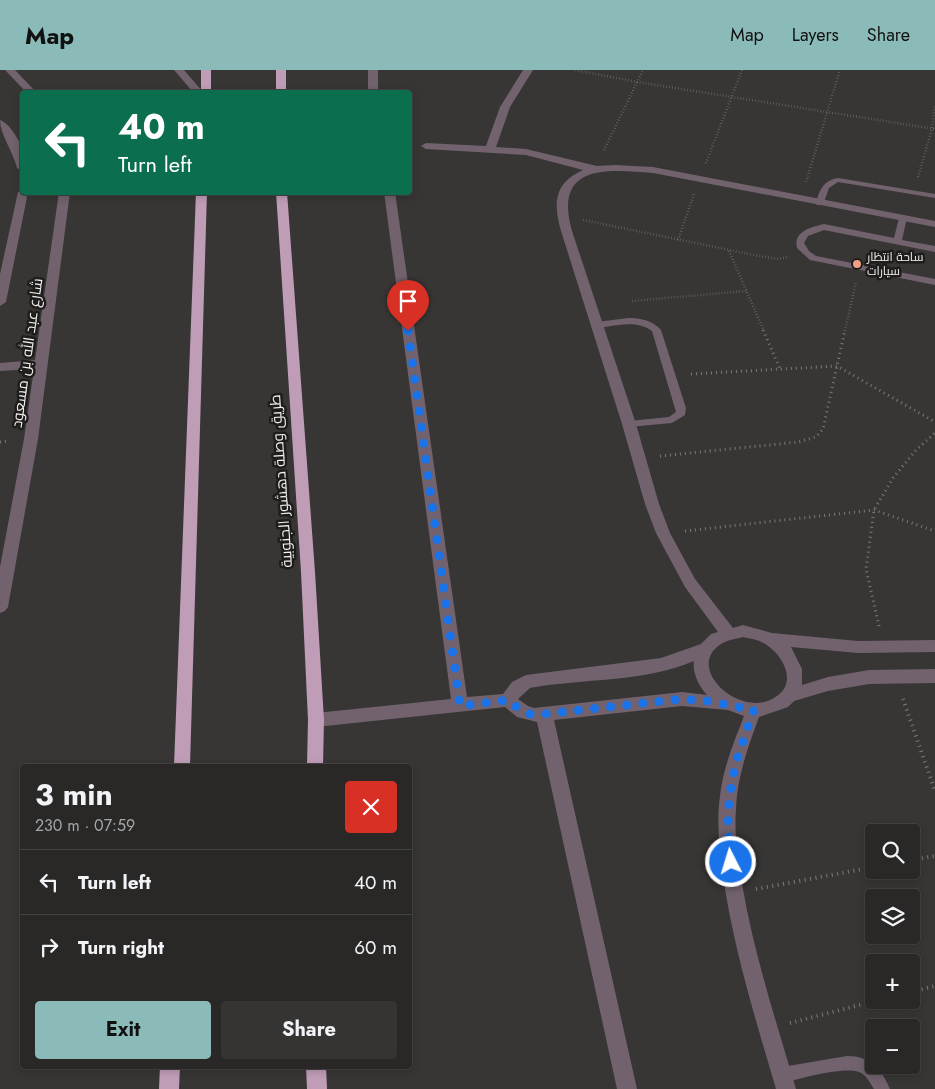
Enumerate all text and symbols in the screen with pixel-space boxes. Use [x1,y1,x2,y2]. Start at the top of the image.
text: Map [25,18,74,53]
text: Map [730,22,764,48]
text: Layers [792,22,839,48]
text: Share [867,22,910,48]
text: 40 m [118,102,205,152]
icon: left [35,110,100,175]
text: Turn left [118,148,192,180]
place label: ساحة انتظار سيارات [866,248,923,280]
marker: ساحة انتظار سيارات [851,258,863,270]
street label: شارع عبد الله بن مسعود [6,277,48,429]
pin [387,280,429,331]
icon: arrive [394,287,422,315]
street label: طريق وصلة دهشور الجنوبية [264,394,298,568]
text: 3 min [35,773,113,816]
button: close [345,781,397,833]
text: 230 m · 07:59 [35,814,135,837]
map controls [865,824,920,1074]
button: search [865,824,920,879]
position arrow [704,835,756,887]
icon: left [35,868,63,896]
text: Turn left [78,869,151,896]
text: 40 m [354,869,397,896]
button: layers [865,889,920,944]
icon: right [35,933,63,961]
text: Turn right [78,934,164,961]
text: 60 m [354,934,397,961]
button: + [865,954,920,1009]
button: Exit [35,1001,211,1059]
button: Share [221,1001,397,1059]
button: − [865,1019,920,1074]

